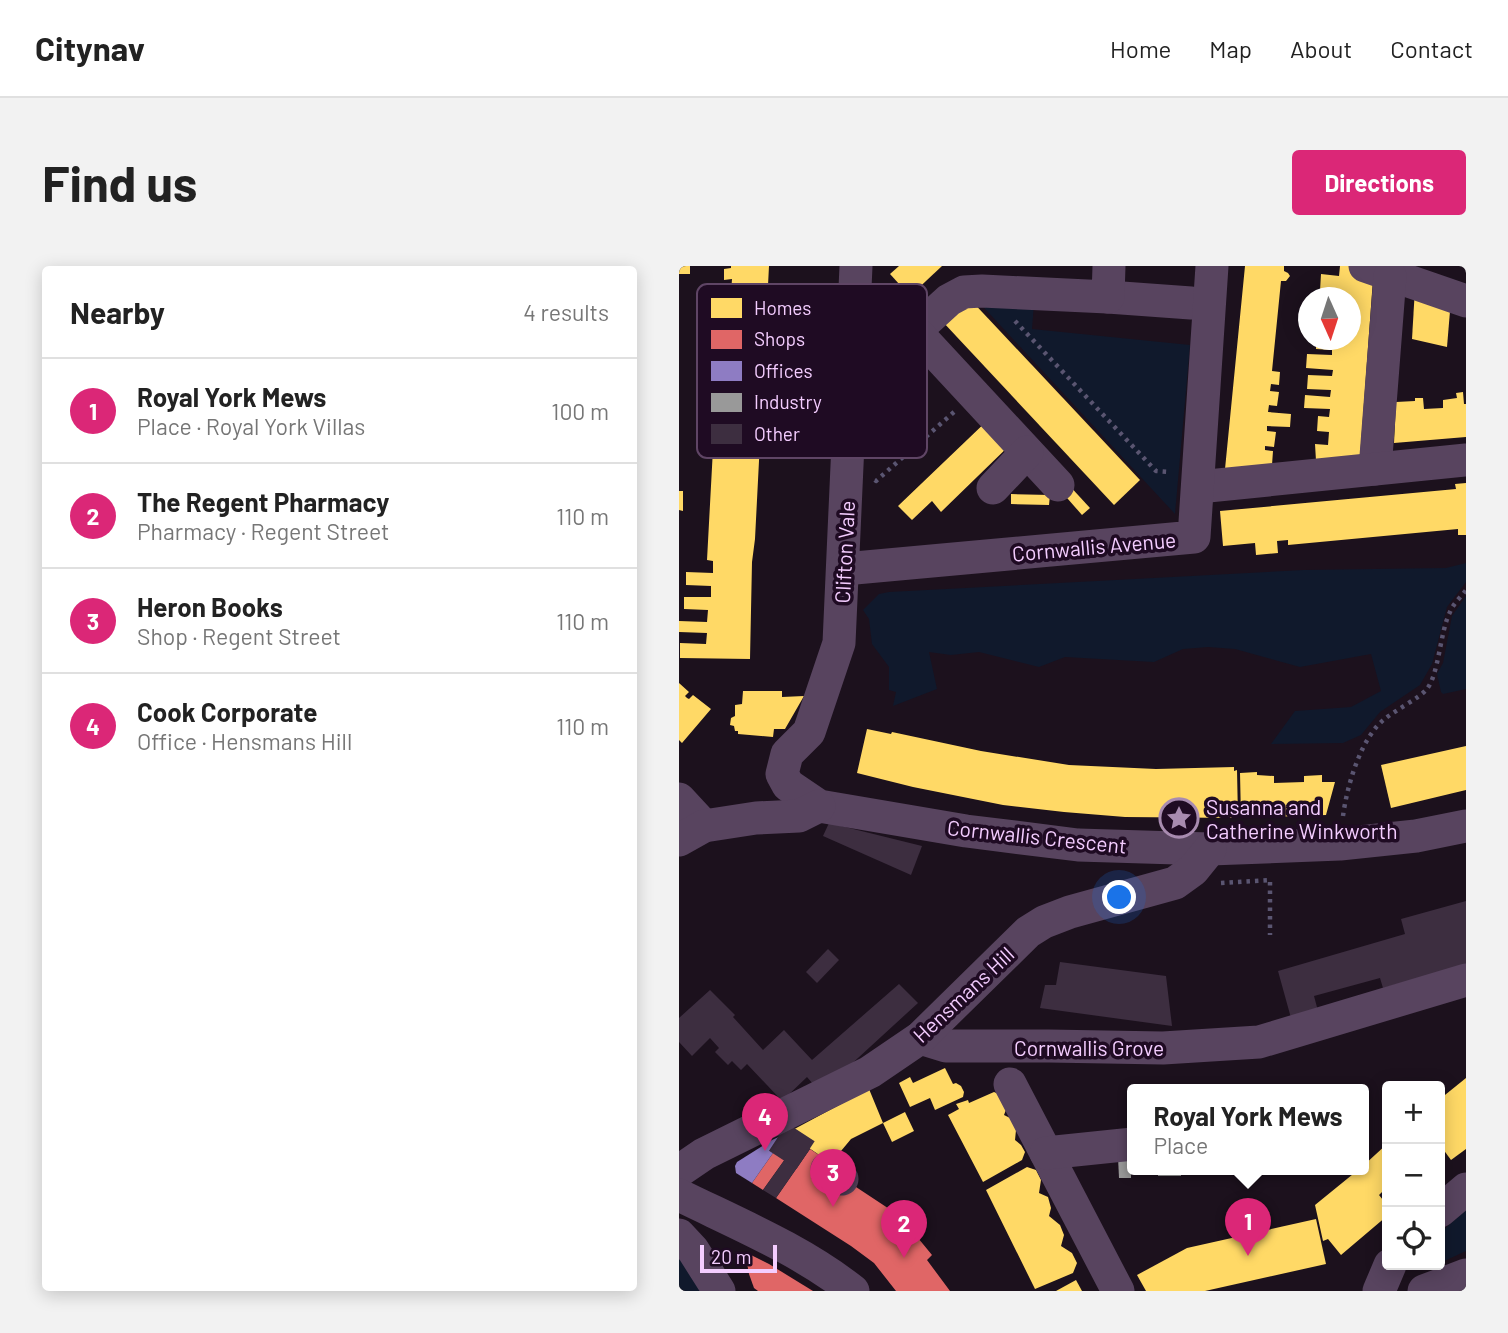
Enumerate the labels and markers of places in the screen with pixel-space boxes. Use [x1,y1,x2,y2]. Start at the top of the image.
place label: Susanna and Catherine Winkworth [1206,794,1398,843]
place icon: Susanna and Catherine Winkworth [1158,797,1200,839]
pin: 4 [742,1093,788,1151]
pin: 3 [810,1149,856,1207]
pin: 1 [1225,1198,1271,1256]
pin: 2 [881,1200,927,1258]

